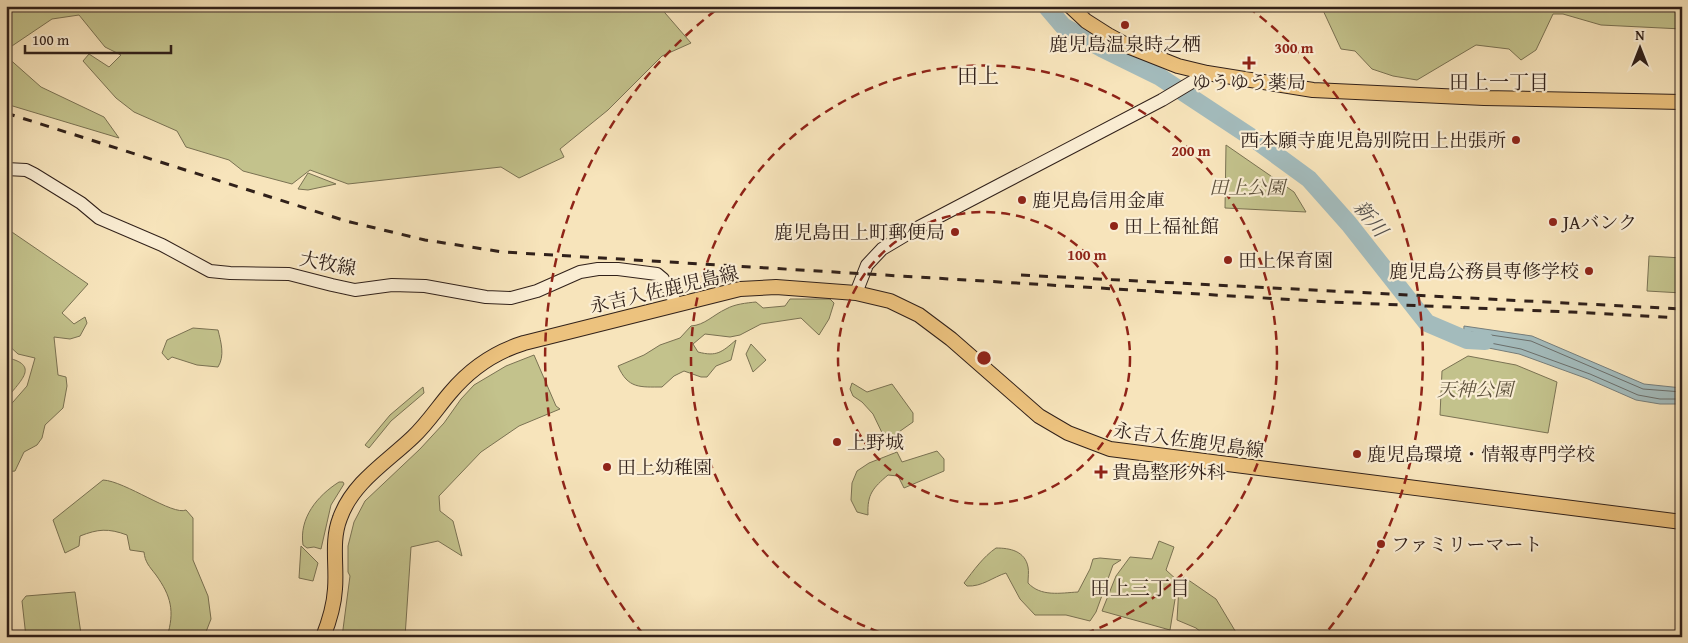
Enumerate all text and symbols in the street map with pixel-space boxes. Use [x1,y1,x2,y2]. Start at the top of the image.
marker: 鹿児島温泉時之栖 [1119,19,1131,31]
scale bar [25,22,171,54]
north arrow [1616,22,1666,72]
text: N [1635,25,1645,45]
text: 100 m [32,29,70,50]
place label: 鹿児島温泉時之栖 [1049,30,1201,58]
text: 300 m [1274,37,1314,58]
marker: ゆうゆう薬局 [1243,57,1255,69]
district label: 田上 [957,60,999,91]
district label: 田上一丁目 [1449,67,1549,96]
place label: ゆうゆう薬局 [1192,68,1306,96]
place label: 西本願寺鹿児島別院田上出張所 [1240,126,1506,154]
marker: 西本願寺鹿児島別院田上出張所 [1510,134,1522,146]
text: 200 m [1171,140,1211,161]
park label: 田上公園 [1209,173,1288,201]
place label: 鹿児島信用金庫 [1032,186,1165,214]
water label: 新川 [1347,193,1396,244]
marker: 鹿児島信用金庫 [1016,194,1028,206]
place label: JAバンク [1561,208,1637,236]
place label: 田上福祉館 [1124,212,1219,240]
marker: JAバンク [1547,216,1559,228]
place label: 鹿児島田上町郵便局 [774,218,945,246]
marker: 田上福祉館 [1108,220,1120,232]
marker: 鹿児島田上町郵便局 [949,226,961,238]
street label: 大牧線 [297,244,359,282]
text: 100 m [1067,244,1107,265]
place label: 田上保育園 [1238,246,1333,274]
marker: 田上保育園 [1222,254,1234,266]
place label: 鹿児島公務員専修学校 [1389,257,1579,285]
street label: 永吉入佐鹿児島線 [587,258,741,320]
marker: 鹿児島公務員専修学校 [1583,265,1595,277]
centre of rings [975,349,993,367]
park label: 天神公園 [1437,375,1516,403]
street label: 永吉入佐鹿児島線 [1112,416,1266,464]
place label: 上野城 [847,428,904,456]
marker: 上野城 [831,436,843,448]
place label: 鹿児島環境・情報専門学校 [1367,440,1595,468]
marker: 鹿児島環境・情報専門学校 [1351,448,1363,460]
place label: 田上幼稚園 [617,453,712,481]
place label: 貴島整形外科 [1112,458,1226,486]
marker: 田上幼稚園 [601,461,613,473]
marker: 貴島整形外科 [1094,465,1108,479]
place label: ファミリーマート [1391,530,1543,558]
marker: ファミリーマート [1375,538,1387,550]
district label: 田上三丁目 [1090,573,1190,602]

